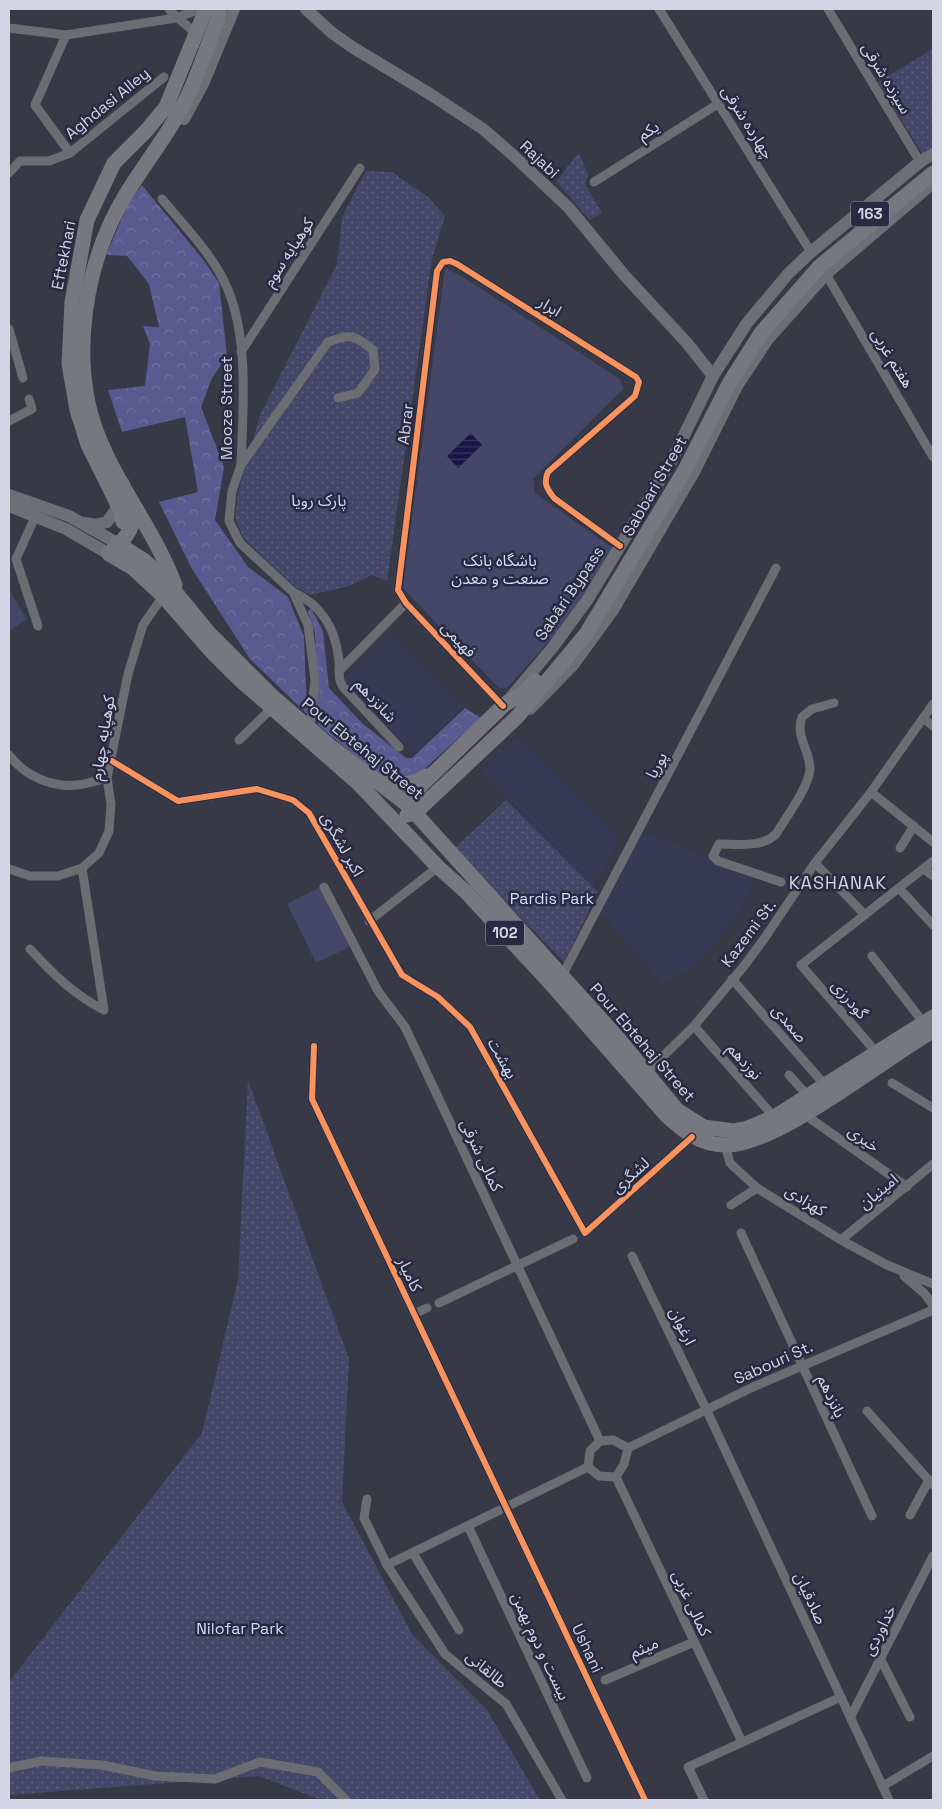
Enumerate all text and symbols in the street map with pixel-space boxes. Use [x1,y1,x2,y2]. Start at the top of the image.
street label: سیزده شرقی [857,39,916,118]
street label: Aghdasi Alley [61,63,154,144]
street label: چهارده شرقی [717,81,779,163]
street label: یکم [633,116,664,147]
street label: Rajabi [515,136,564,183]
road number: 163 [851,202,889,226]
street label: کوهپایه سوم [258,213,320,292]
street label: Eftekhari [47,219,80,291]
street label: ابرار [533,291,565,322]
street label: هفتم غربی [865,324,919,393]
street label: Mooze Street [216,356,237,460]
street label: Abrar [393,402,418,446]
street label: Sabbari Street [617,433,691,540]
park label: پارک رویا [291,490,347,511]
street label: Sabāri Bypass [530,542,609,644]
park label: باشگاه بانک صنعت و معدن [451,550,549,589]
street label: فهیمی [437,617,481,662]
street label: شانزدهم [348,674,401,728]
street label: Pour Ebtehaj Street [298,693,428,804]
street label: کوهپایه چهارم [85,694,122,782]
street label: پوریا [641,748,672,782]
street label: اکبر لشگری [316,808,369,880]
district label: KASHANAK [789,871,887,894]
park label: Pardis Park [510,888,595,909]
street label: Kazemi St. [716,895,781,971]
road number: 102 [486,920,524,946]
street label: گودرزی [827,975,873,1024]
street label: Pour Ebtehaj Street [585,979,700,1106]
street label: صمدی [767,1000,812,1047]
street label: بهشت [483,1034,522,1082]
street label: نوزدهم [721,1038,767,1086]
street label: کمالی شرقی [456,1115,508,1195]
street label: خیری [844,1120,884,1157]
street label: لشگری [607,1153,654,1198]
street label: امینیان [854,1169,903,1214]
street label: کهزادی [781,1180,830,1221]
street label: کامیار [392,1252,427,1295]
street label: ارغوان [664,1304,701,1349]
street label: Sabouri St. [730,1336,816,1389]
street label: پانزدهم [811,1371,851,1422]
street label: کمالی غربی [667,1567,716,1640]
street label: صادقیان [789,1569,832,1628]
street label: بیست و دوم بهمن [505,1589,575,1704]
street label: خداوردی [858,1601,901,1659]
park label: Nilofar Park [196,1618,284,1639]
street label: Ushani [567,1620,608,1676]
street label: میثم [627,1632,663,1665]
street label: طالقانی [461,1646,512,1693]

